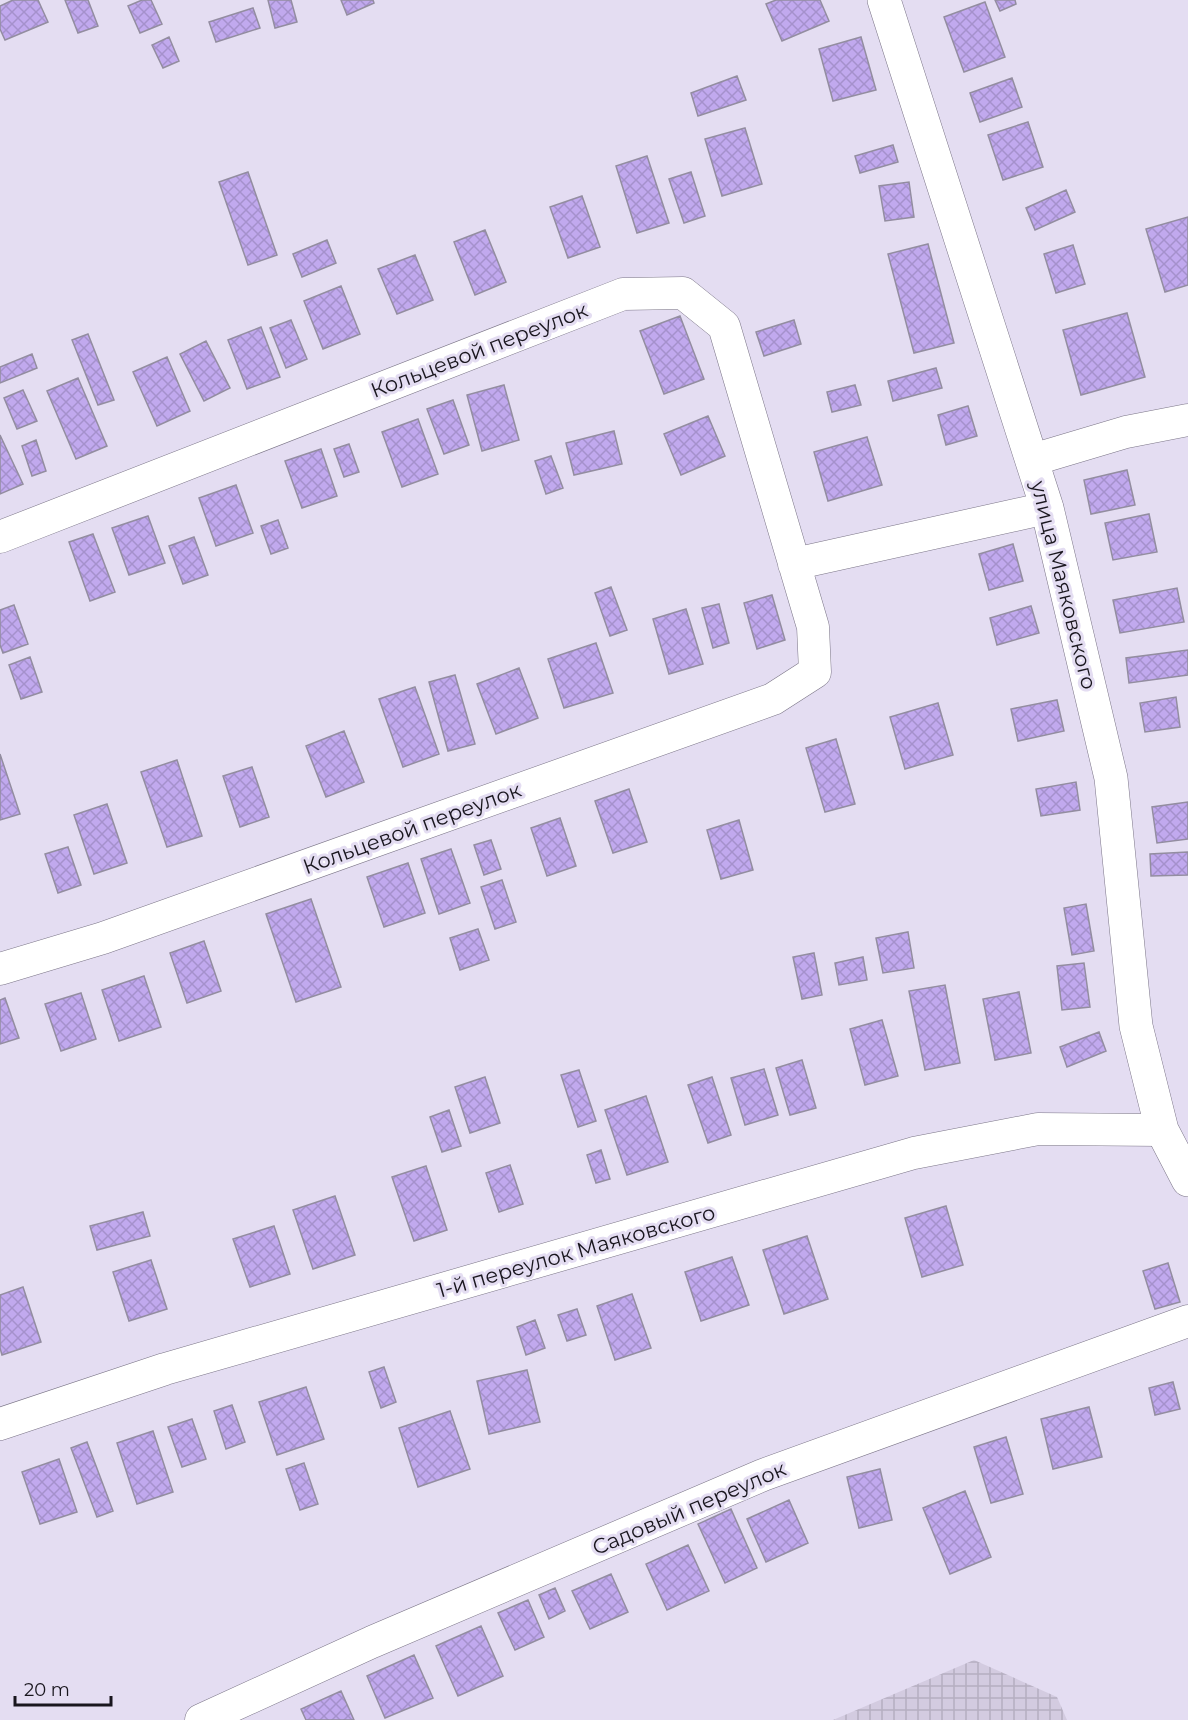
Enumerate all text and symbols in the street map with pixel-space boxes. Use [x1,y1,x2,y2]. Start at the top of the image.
street label: Кольцевой переулок [367,297,591,403]
street label: улица Маяковского [1026,477,1102,692]
street label: Кольцевой переулок [300,777,524,879]
street label: 1-й переулок Маяковского [434,1199,718,1303]
street label: Садовый переулок [589,1456,789,1560]
scale bar [15,1669,111,1707]
text: 20 m [24,1679,70,1701]

